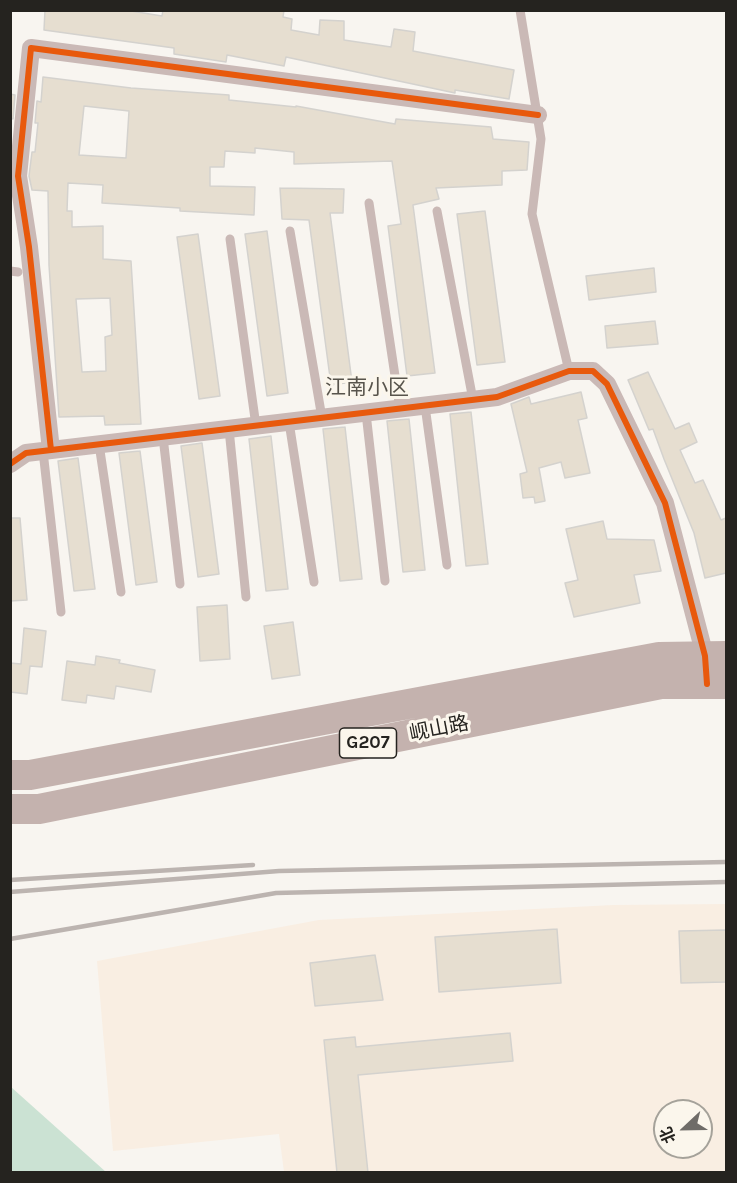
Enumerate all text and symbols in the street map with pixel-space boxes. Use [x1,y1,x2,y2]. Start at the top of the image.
district label: 江南小区 [325,375,409,401]
street label: 岘山路 [407,711,471,747]
road number: G207 [340,728,397,758]
north arrow [653,1099,713,1159]
text: 北 [656,1124,680,1146]

